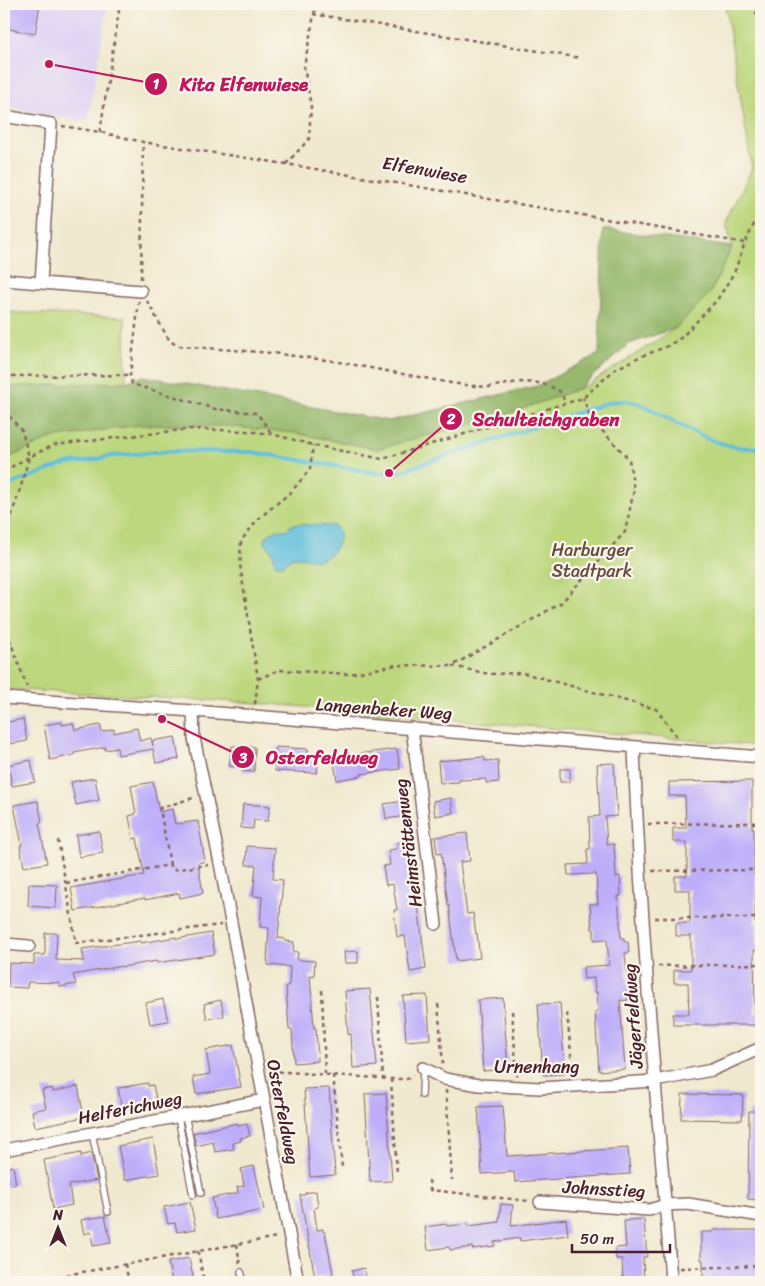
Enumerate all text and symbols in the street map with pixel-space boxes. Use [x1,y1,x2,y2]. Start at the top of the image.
callout: Kita Elfenwiese [144,67,319,101]
text: Kita Elfenwiese [179,68,309,101]
text: 1 [153,71,160,97]
street label: Elfenwiese [380,147,470,193]
callout: Schulteichgraben [438,402,630,436]
text: Schulteichgraben [472,403,620,436]
text: 2 [446,406,456,432]
park label: Harburger Stadtpark [552,534,634,587]
street label: Langenbeker Weg [315,688,453,730]
callout: Osterfeldweg [231,740,388,774]
text: Osterfeldweg [266,741,379,774]
text: 3 [238,745,248,771]
street label: Heimstättenweg [384,777,432,909]
street label: Jägerfeldweg [613,962,653,1071]
street label: Urnenhang [494,1051,580,1083]
street label: Osterfeldweg [257,1057,309,1167]
street label: Helferichweg [75,1082,185,1134]
street label: Johnsstieg [561,1171,646,1207]
text: N [52,1203,63,1228]
north arrow [32,1204,82,1254]
scale bar [572,1221,670,1253]
text: 50 m [580,1226,615,1252]

